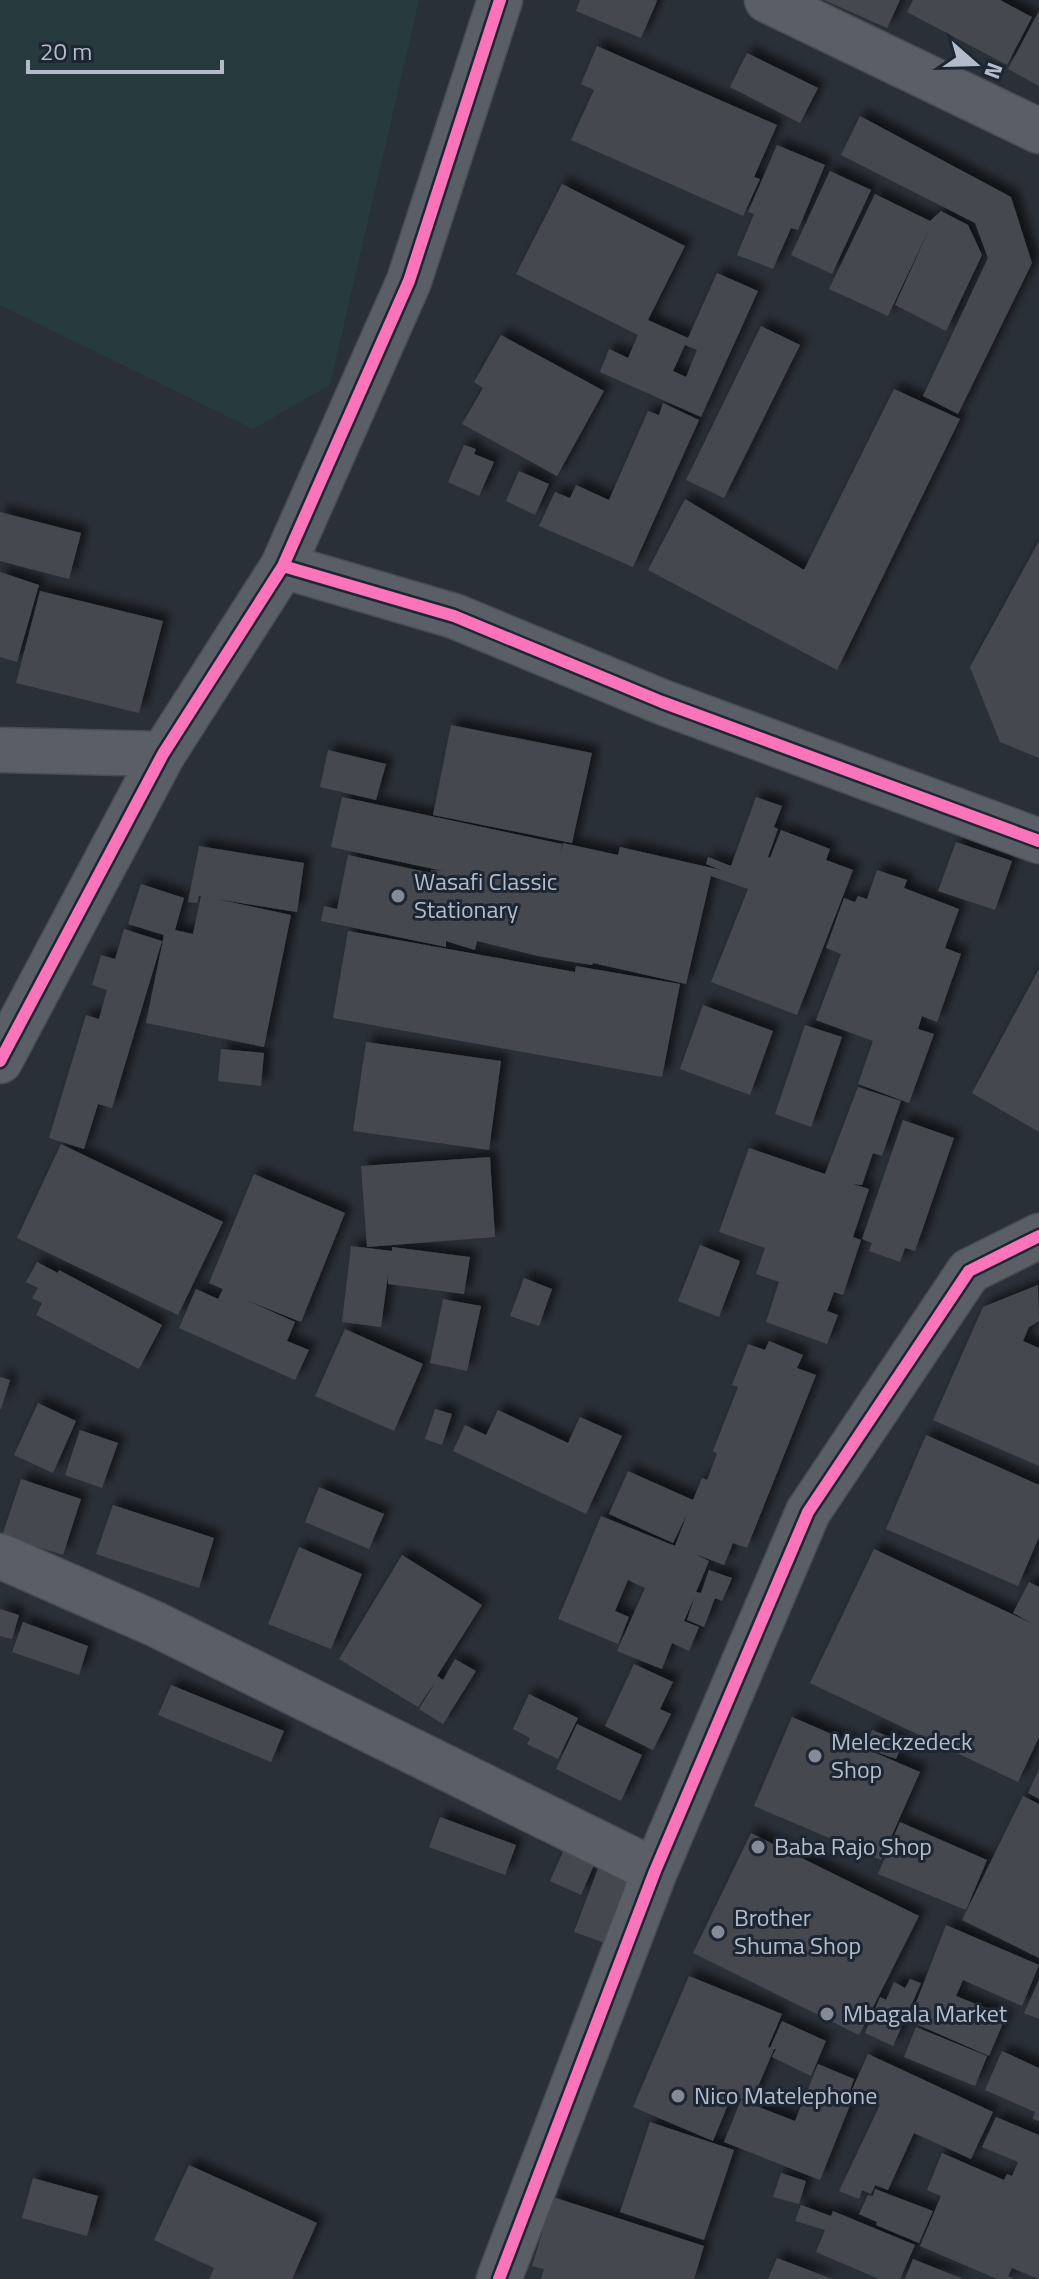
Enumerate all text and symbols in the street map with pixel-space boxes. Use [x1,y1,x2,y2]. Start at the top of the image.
scale bar [28,24,222,74]
north arrow [935,24,1015,104]
text: 20 m [40,33,92,69]
text: N [975,58,1012,84]
place label: Wasafi Classic Stationary [414,863,557,927]
marker: Wasafi Classic Stationary [389,887,407,905]
place label: Meleckzedeck Shop [831,1723,973,1787]
marker: Meleckzedeck Shop [806,1747,824,1765]
place label: Baba Rajo Shop [774,1828,932,1864]
marker: Baba Rajo Shop [749,1838,767,1856]
place label: Brother Shuma Shop [734,1899,861,1963]
marker: Brother Shuma Shop [709,1923,727,1941]
place label: Mbagala Market [843,1995,1008,2031]
marker: Mbagala Market [818,2005,836,2023]
place label: Nico Matelephone [694,2077,877,2113]
marker: Nico Matelephone [669,2087,687,2105]

